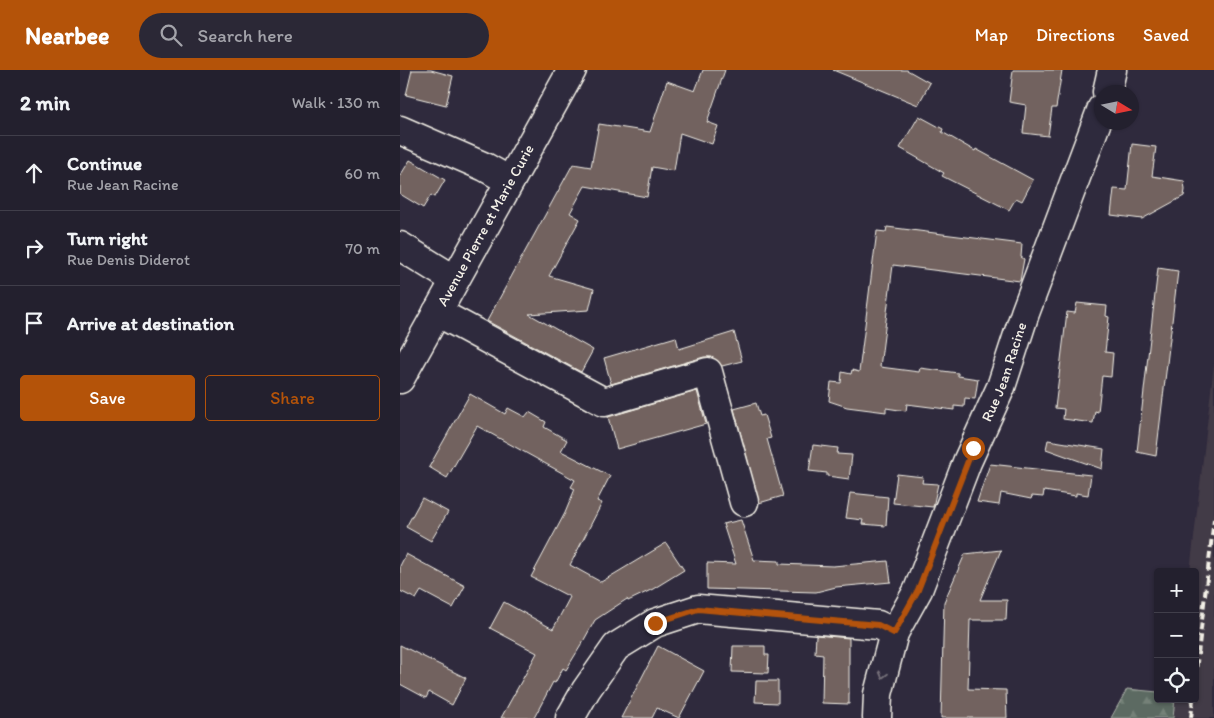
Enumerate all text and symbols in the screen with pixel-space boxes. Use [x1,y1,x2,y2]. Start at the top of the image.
search box [139,13,489,58]
text: Nearbee [25,21,109,50]
icon: search [157,21,185,49]
text: Search here [197,24,293,47]
text: Map [975,24,1008,46]
text: Directions [1036,24,1115,46]
text: Saved [1143,24,1189,46]
north arrow [1094,85,1139,130]
text: 2 min [20,90,70,115]
text: Walk · 130 m [292,93,380,112]
street label: Avenue Pierre et Marie Curie [433,141,538,309]
text: Continue [67,152,142,175]
icon: ahead [20,159,48,187]
text: 60 m [345,164,380,183]
text: Rue Jean Racine [67,175,179,194]
text: Turn right [67,227,148,250]
icon: right [20,234,48,262]
text: 70 m [345,239,380,258]
text: Rue Denis Diderot [67,250,190,269]
icon: arrive [20,309,48,337]
text: Arrive at destination [67,312,234,335]
street label: Rue Jean Racine [977,320,1030,424]
button: Save [20,375,195,421]
button: Share [205,375,380,421]
route start [962,437,985,460]
map controls [1154,568,1199,703]
button: + [1154,568,1199,613]
route end [644,612,667,635]
button: − [1154,613,1199,658]
button: locate [1154,658,1199,703]
one-way arrow [878,671,889,680]

